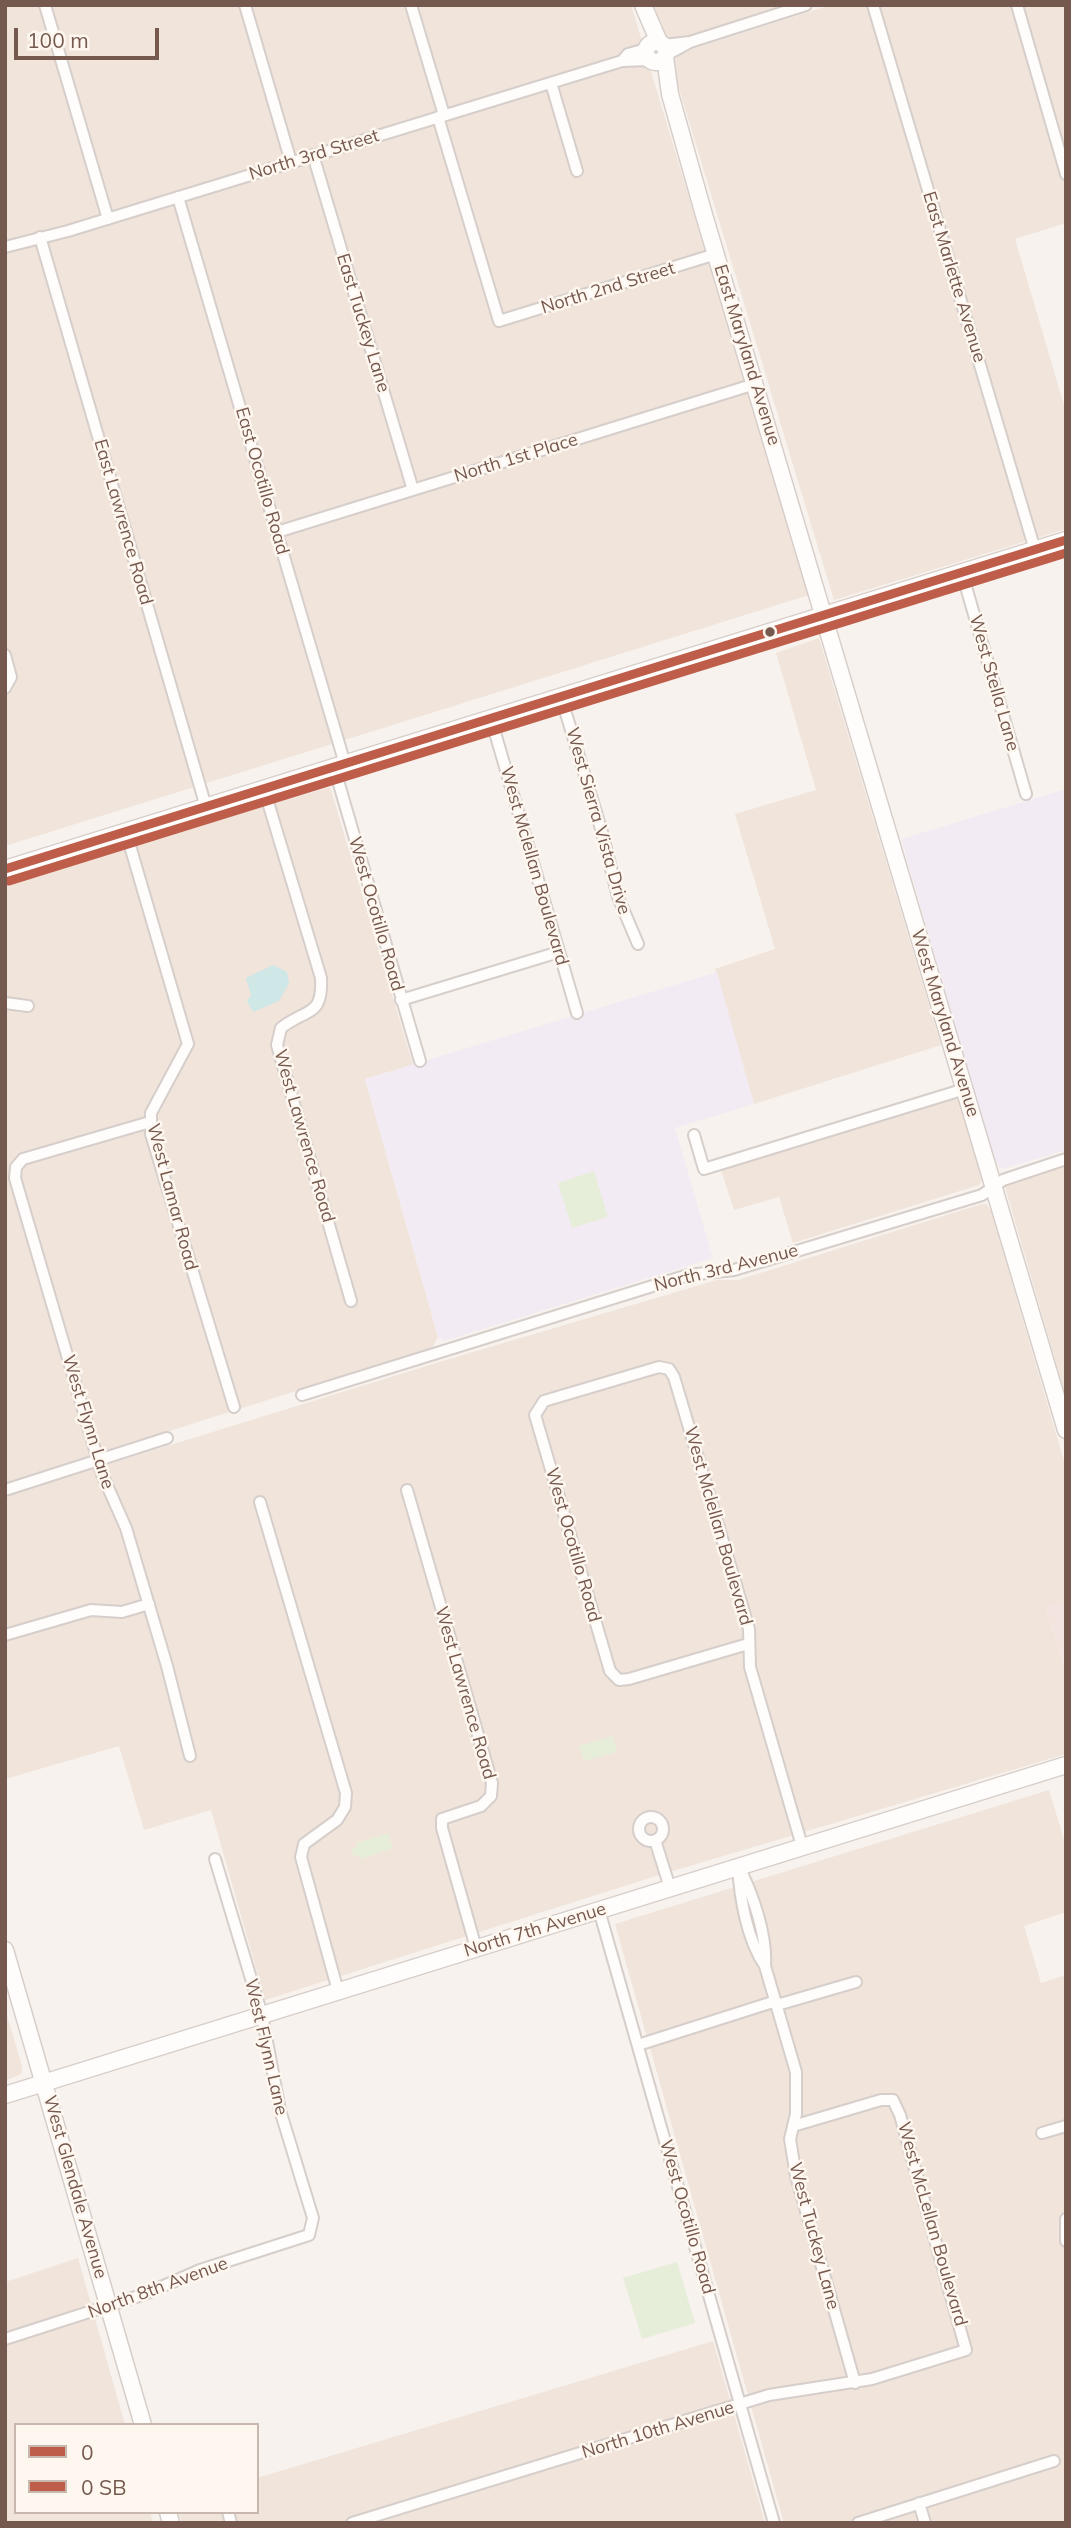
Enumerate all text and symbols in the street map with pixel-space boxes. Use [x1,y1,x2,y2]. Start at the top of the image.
scale bar [18,14,163,58]
text: 100 m [27,27,89,53]
street label: North 3rd Street [246,125,382,185]
street label: East Marlette Avenue [918,189,990,365]
street label: East Tuckey Lane [332,251,394,395]
street label: North 2nd Street [538,257,678,319]
street label: East Maryland Avenue [709,262,785,448]
street label: East Ocotillo Road [231,405,293,557]
street label: North 1st Place [452,429,580,487]
street label: East Lawrence Road [89,437,157,607]
street label: West Stella Lane [964,612,1024,754]
unlabelled marker [763,625,777,639]
street label: West Sierra Vista Drive [561,725,635,917]
street label: West Mclellan Boulevard [495,764,573,968]
street label: West Ocotillo Road [344,834,408,994]
street label: West Maryland Avenue [906,926,984,1120]
street label: West Lawrence Road [269,1047,339,1225]
street label: West Lamar Road [142,1121,202,1273]
street label: North 3rd Avenue [652,1240,800,1296]
street label: West Flynn Lane [57,1352,119,1492]
street label: West Mclellan Boulevard [679,1424,757,1628]
street label: West Ocotillo Road [541,1465,605,1625]
street label: West Lawrence Road [430,1604,500,1782]
street label: North 7th Avenue [461,1898,609,1962]
street label: West Flynn Lane [240,1977,292,2117]
street label: West Glendale Avenue [39,2093,111,2281]
street label: West McLellan Boulevard [892,2119,972,2329]
street label: West Ocotillo Road [655,2137,719,2297]
street label: West Tuckey Lane [784,2160,844,2312]
street label: North 8th Avenue [85,2253,231,2323]
street label: North 10th Avenue [579,2397,737,2463]
legend [14,2423,259,2514]
text: 0 [81,2439,94,2465]
text: 0 SB [81,2474,126,2500]

